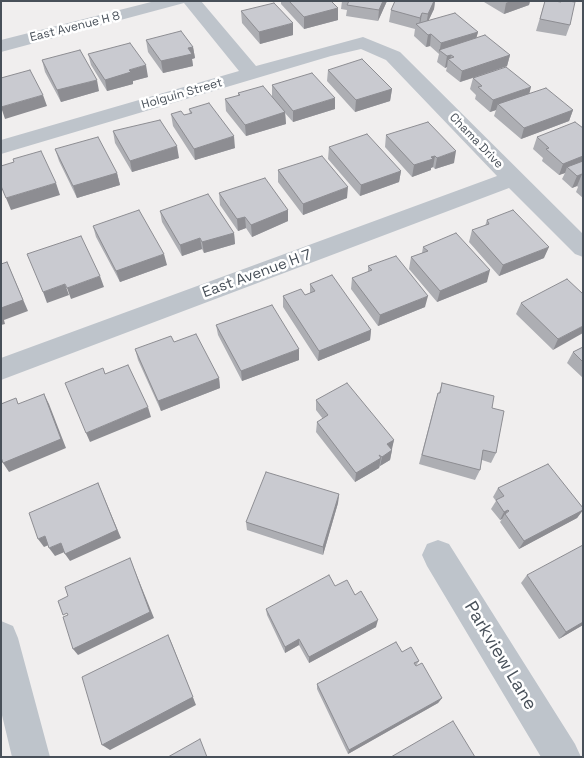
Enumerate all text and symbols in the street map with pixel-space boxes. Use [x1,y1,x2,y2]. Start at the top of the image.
street label: East Avenue H 8 [28,9,122,45]
street label: Holguin Street [140,76,224,112]
street label: Chama Drive [446,110,506,172]
street label: East Avenue H 7 [200,246,314,302]
street label: Parkview Lane [459,598,541,714]

